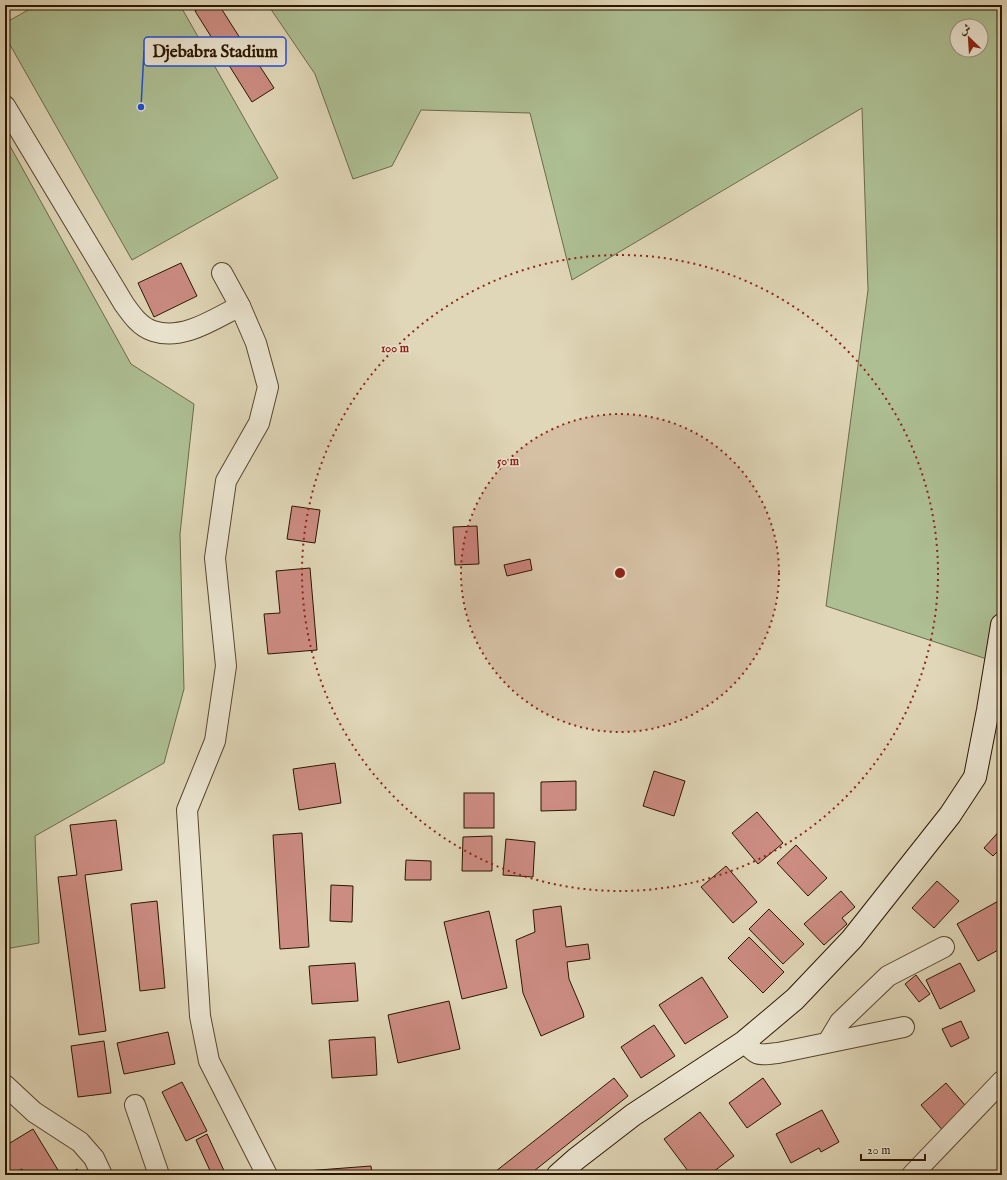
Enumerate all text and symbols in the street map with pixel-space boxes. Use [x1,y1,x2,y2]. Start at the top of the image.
north arrow [949,18,989,58]
text: ش [957,21,973,38]
callout: Djebabra Stadium [144,37,286,66]
text: Djebabra Stadium [152,42,278,63]
text: 100 m [381,341,410,356]
text: 50 m [497,454,520,469]
centre of rings [613,566,627,580]
scale bar [861,1136,925,1162]
text: 20 m [867,1143,890,1158]

